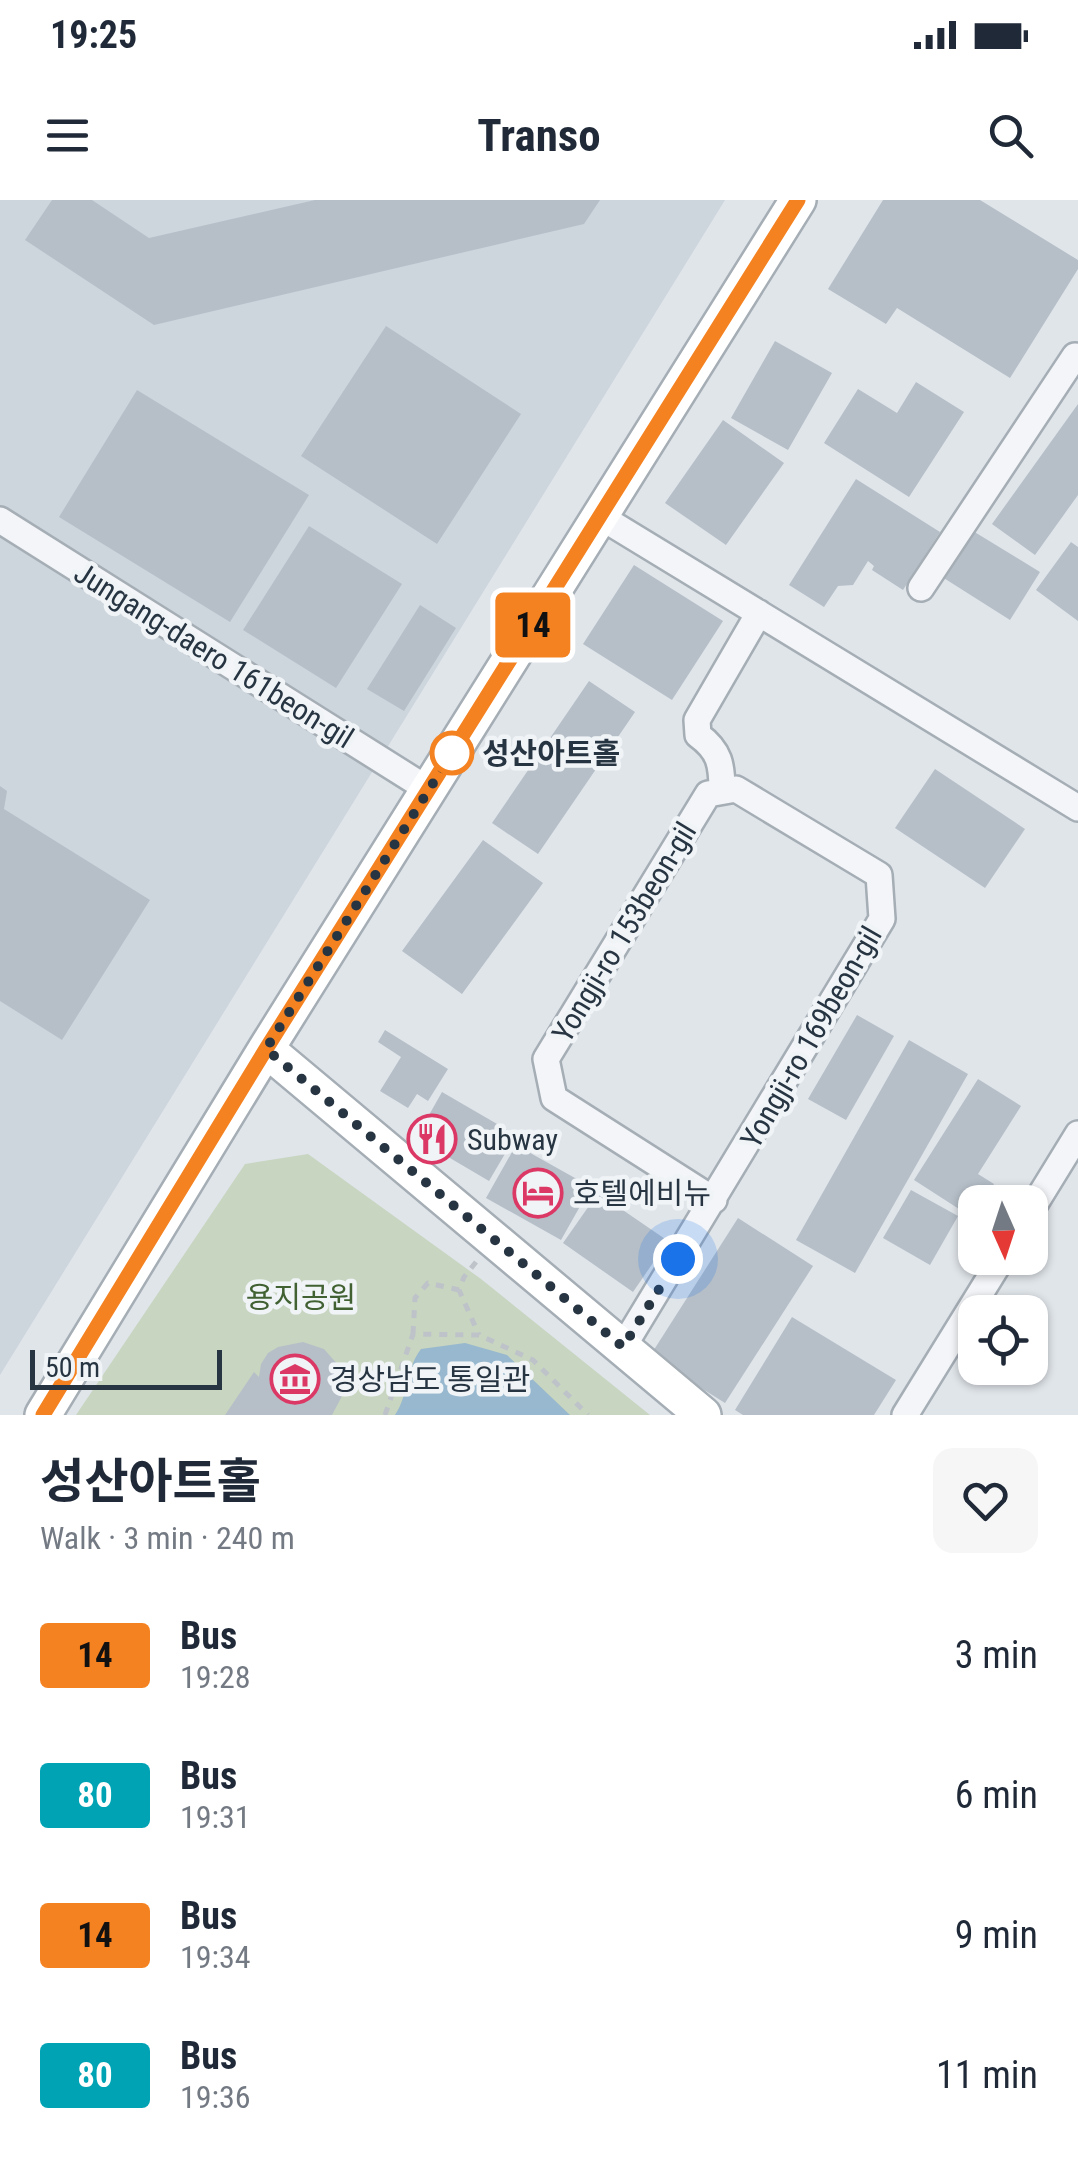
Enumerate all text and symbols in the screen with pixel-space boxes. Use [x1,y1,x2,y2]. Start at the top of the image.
text: 19:25 [50,13,137,57]
icon: menu [40,108,95,163]
icon: search [983,108,1038,163]
text: Transo [477,109,601,162]
street label: Jungang-daero 161beon-gil [68,555,360,755]
line badge: 14 [488,592,578,658]
text: 14 [515,605,551,646]
marker: 성산아트홀 [431,732,473,774]
place label: 성산아트홀 [482,736,620,771]
street label: Yongji-ro 153beon-gil [545,816,703,1048]
street label: Yongji-ro 169beon-gil [733,920,889,1154]
restaurant icon: Subway [406,1113,458,1165]
place label: Subway [467,1122,558,1157]
hotel icon: 호텔에비뉴 [512,1167,564,1219]
place label: 호텔에비뉴 [573,1176,711,1211]
north arrow [958,1185,1048,1275]
map controls [958,1185,1048,1385]
your location [653,1234,703,1284]
park label: 용지공원 [246,1280,356,1315]
button: locate [958,1295,1048,1385]
scale bar [30,1345,222,1390]
text: 50 m [45,1351,100,1384]
museum icon: 경상남도 통일관 [269,1353,321,1405]
place label: 경상남도 통일관 [330,1362,530,1397]
button: heart [933,1448,1038,1553]
text: 성산아트홀 [40,1453,261,1510]
text: Walk · 3 min · 240 m [40,1519,295,1557]
text: Bus [180,1614,237,1658]
text: 3 min [955,1633,1038,1677]
text: 14 [77,1635,113,1676]
text: 19:28 [180,1658,251,1696]
text: Bus [180,1754,237,1798]
text: 6 min [955,1773,1038,1817]
text: 80 [77,1775,113,1816]
text: 19:31 [180,1798,251,1836]
text: Bus [180,1894,237,1938]
text: 9 min [955,1913,1038,1957]
text: 14 [77,1915,113,1956]
text: 19:34 [180,1938,251,1976]
text: Bus [180,2034,237,2078]
text: 11 min [936,2053,1038,2097]
text: 80 [77,2055,113,2096]
text: 19:36 [180,2078,251,2116]

